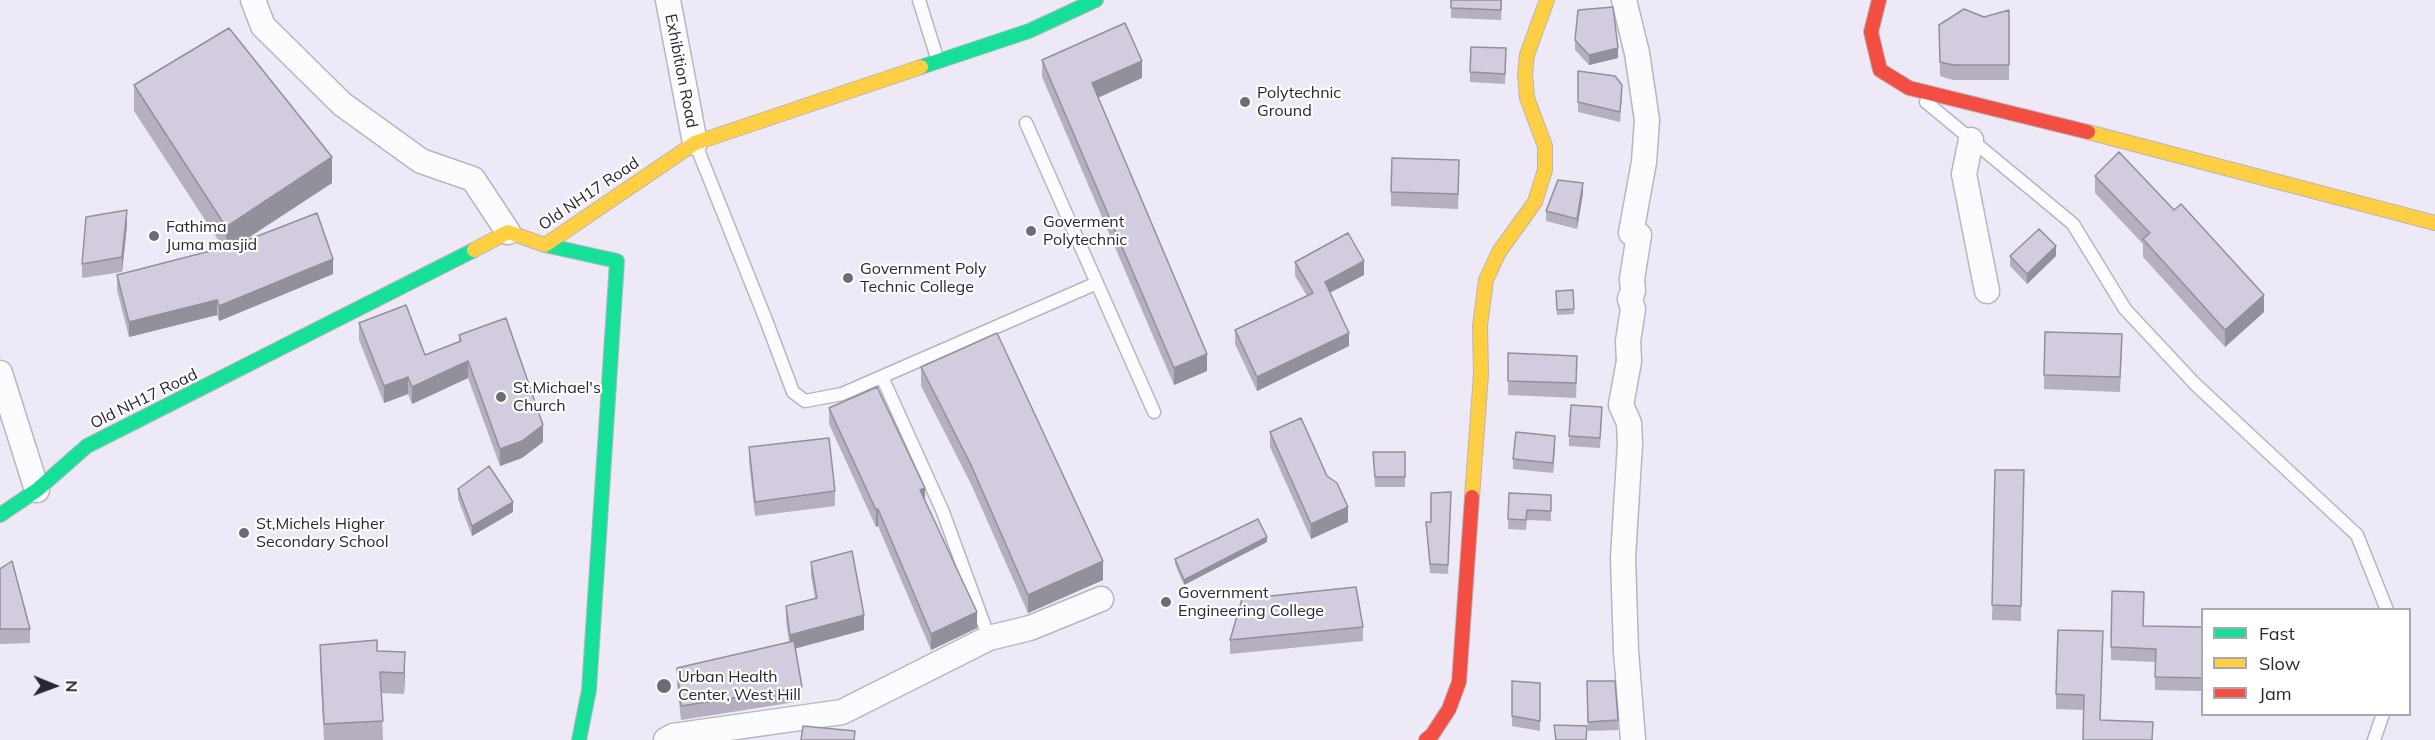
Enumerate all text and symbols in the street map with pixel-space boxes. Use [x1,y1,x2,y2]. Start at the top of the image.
street label: Exhibition Road [661,12,701,130]
place label: Polytechnic Ground [1257,83,1341,121]
marker: Polytechnic Ground [1238,95,1252,109]
street label: Old NH17 Road [535,153,643,235]
place label: Goverment Polytechnic [1043,212,1127,250]
place label: Fathima Juma masjid [166,217,257,255]
marker: Goverment Polytechnic [1024,224,1038,238]
marker: Fathima Juma masjid [147,229,161,243]
place label: Government Poly Technic College [860,259,986,297]
marker: Government Poly Technic College [841,271,855,285]
street label: Old NH17 Road [87,365,201,433]
place label: St.Michael's Church [513,378,601,416]
marker: St.Michael's Church [494,390,508,404]
place label: St,Michels Higher Secondary School [256,514,388,552]
marker: St,Michels Higher Secondary School [237,526,251,540]
place label: Government Engineering College [1178,583,1324,621]
marker: Government Engineering College [1159,595,1173,609]
legend [2201,608,2411,716]
text: Fast [2259,622,2295,645]
text: Slow [2259,652,2300,675]
north arrow [24,656,84,716]
place label: Urban Health Center, West Hill [678,667,801,705]
marker: Urban Health Center, West Hill [655,677,673,695]
text: N [62,680,82,693]
text: Jam [2259,682,2292,705]

